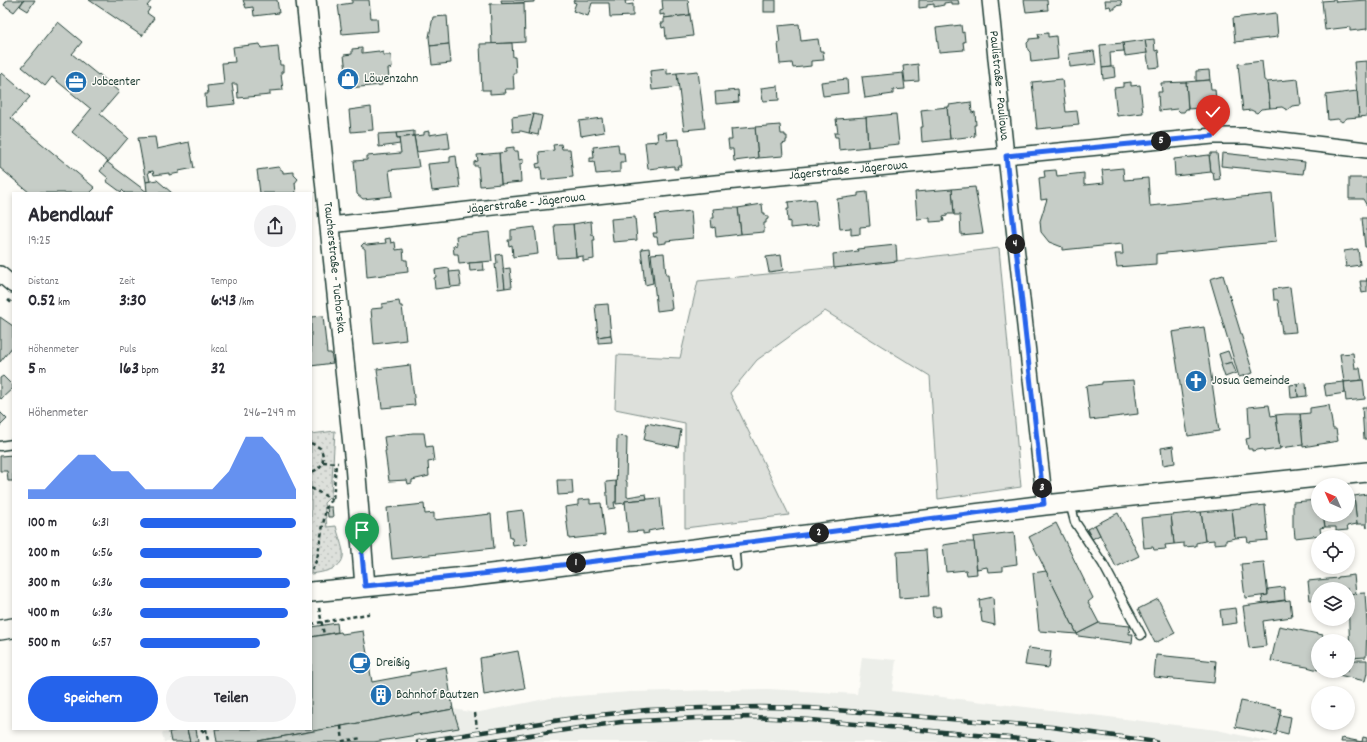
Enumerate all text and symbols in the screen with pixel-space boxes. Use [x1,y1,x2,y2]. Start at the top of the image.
street label: Paulistraße - Pauliowa [984,30,1014,142]
shop icon: Löwenzahn [335,66,361,92]
office icon: Jobcenter [63,69,89,95]
place label: Löwenzahn [364,70,418,89]
place label: Jobcenter [92,73,141,92]
pin [1196,95,1230,136]
icon: check [1202,101,1224,123]
pin: 5 [1151,131,1171,151]
text: 5 [1158,133,1164,149]
street label: Jägerstraße - Jägerowa [788,156,909,186]
street label: Jägerstraße - Jägerowa [466,188,587,220]
text: Abendlauf [28,201,112,232]
street label: Taucherstraße - Tuchorska [318,201,351,335]
button: share [254,205,296,247]
text: 19:25 [28,232,51,251]
pin: 4 [1005,234,1025,254]
text: 4 [1013,236,1017,252]
text: Distanz [28,274,59,290]
text: Zeit [119,274,135,290]
text: Tempo [211,274,237,290]
text: 0.52 [28,290,55,314]
text: 3:30 [119,290,147,314]
text: 6:43 [211,290,236,314]
text: km [55,295,70,311]
text: /km [236,295,254,311]
text: Höhenmeter [28,342,79,358]
text: Puls [119,342,136,358]
text: kcal [211,342,227,358]
text: 5 [28,358,36,382]
text: 163 [119,358,139,382]
text: 32 [211,358,226,382]
text: m [36,363,46,379]
text: bpm [139,363,159,379]
church icon: Josua Gemeinde [1183,368,1209,394]
place label: Josua Gemeinde [1212,372,1290,391]
text: Höhenmeter [28,404,88,423]
text: 246–249 m [243,404,296,423]
pin: 3 [1032,478,1052,498]
north arrow [1311,478,1355,522]
map controls [1311,478,1355,730]
text: 3 [1040,480,1044,496]
pin [345,513,379,554]
text: 100 m [28,514,57,533]
text: 6:31 [92,514,109,533]
icon: arrive [351,519,373,541]
pin: 2 [809,523,829,543]
text: 2 [817,525,821,541]
button: locate [1311,530,1355,574]
text: 200 m [28,544,60,563]
text: 6:56 [92,544,113,563]
pin: 1 [566,553,586,573]
text: 1 [575,555,577,571]
text: 300 m [28,574,60,593]
text: 6:36 [92,574,113,593]
button: layers [1311,582,1355,626]
text: 400 m [28,604,59,623]
text: 6:36 [92,604,113,623]
text: 500 m [28,634,60,653]
text: 6:57 [92,634,112,653]
button: + [1311,634,1355,678]
cafe icon: Dreißig [347,650,373,676]
place label: Dreißig [376,654,410,673]
button: Speichern [28,676,158,722]
button: Teilen [166,676,296,722]
building icon: Bahnhof Bautzen [368,682,394,708]
place label: Bahnhof Bautzen [396,686,479,705]
button: − [1311,686,1355,730]

